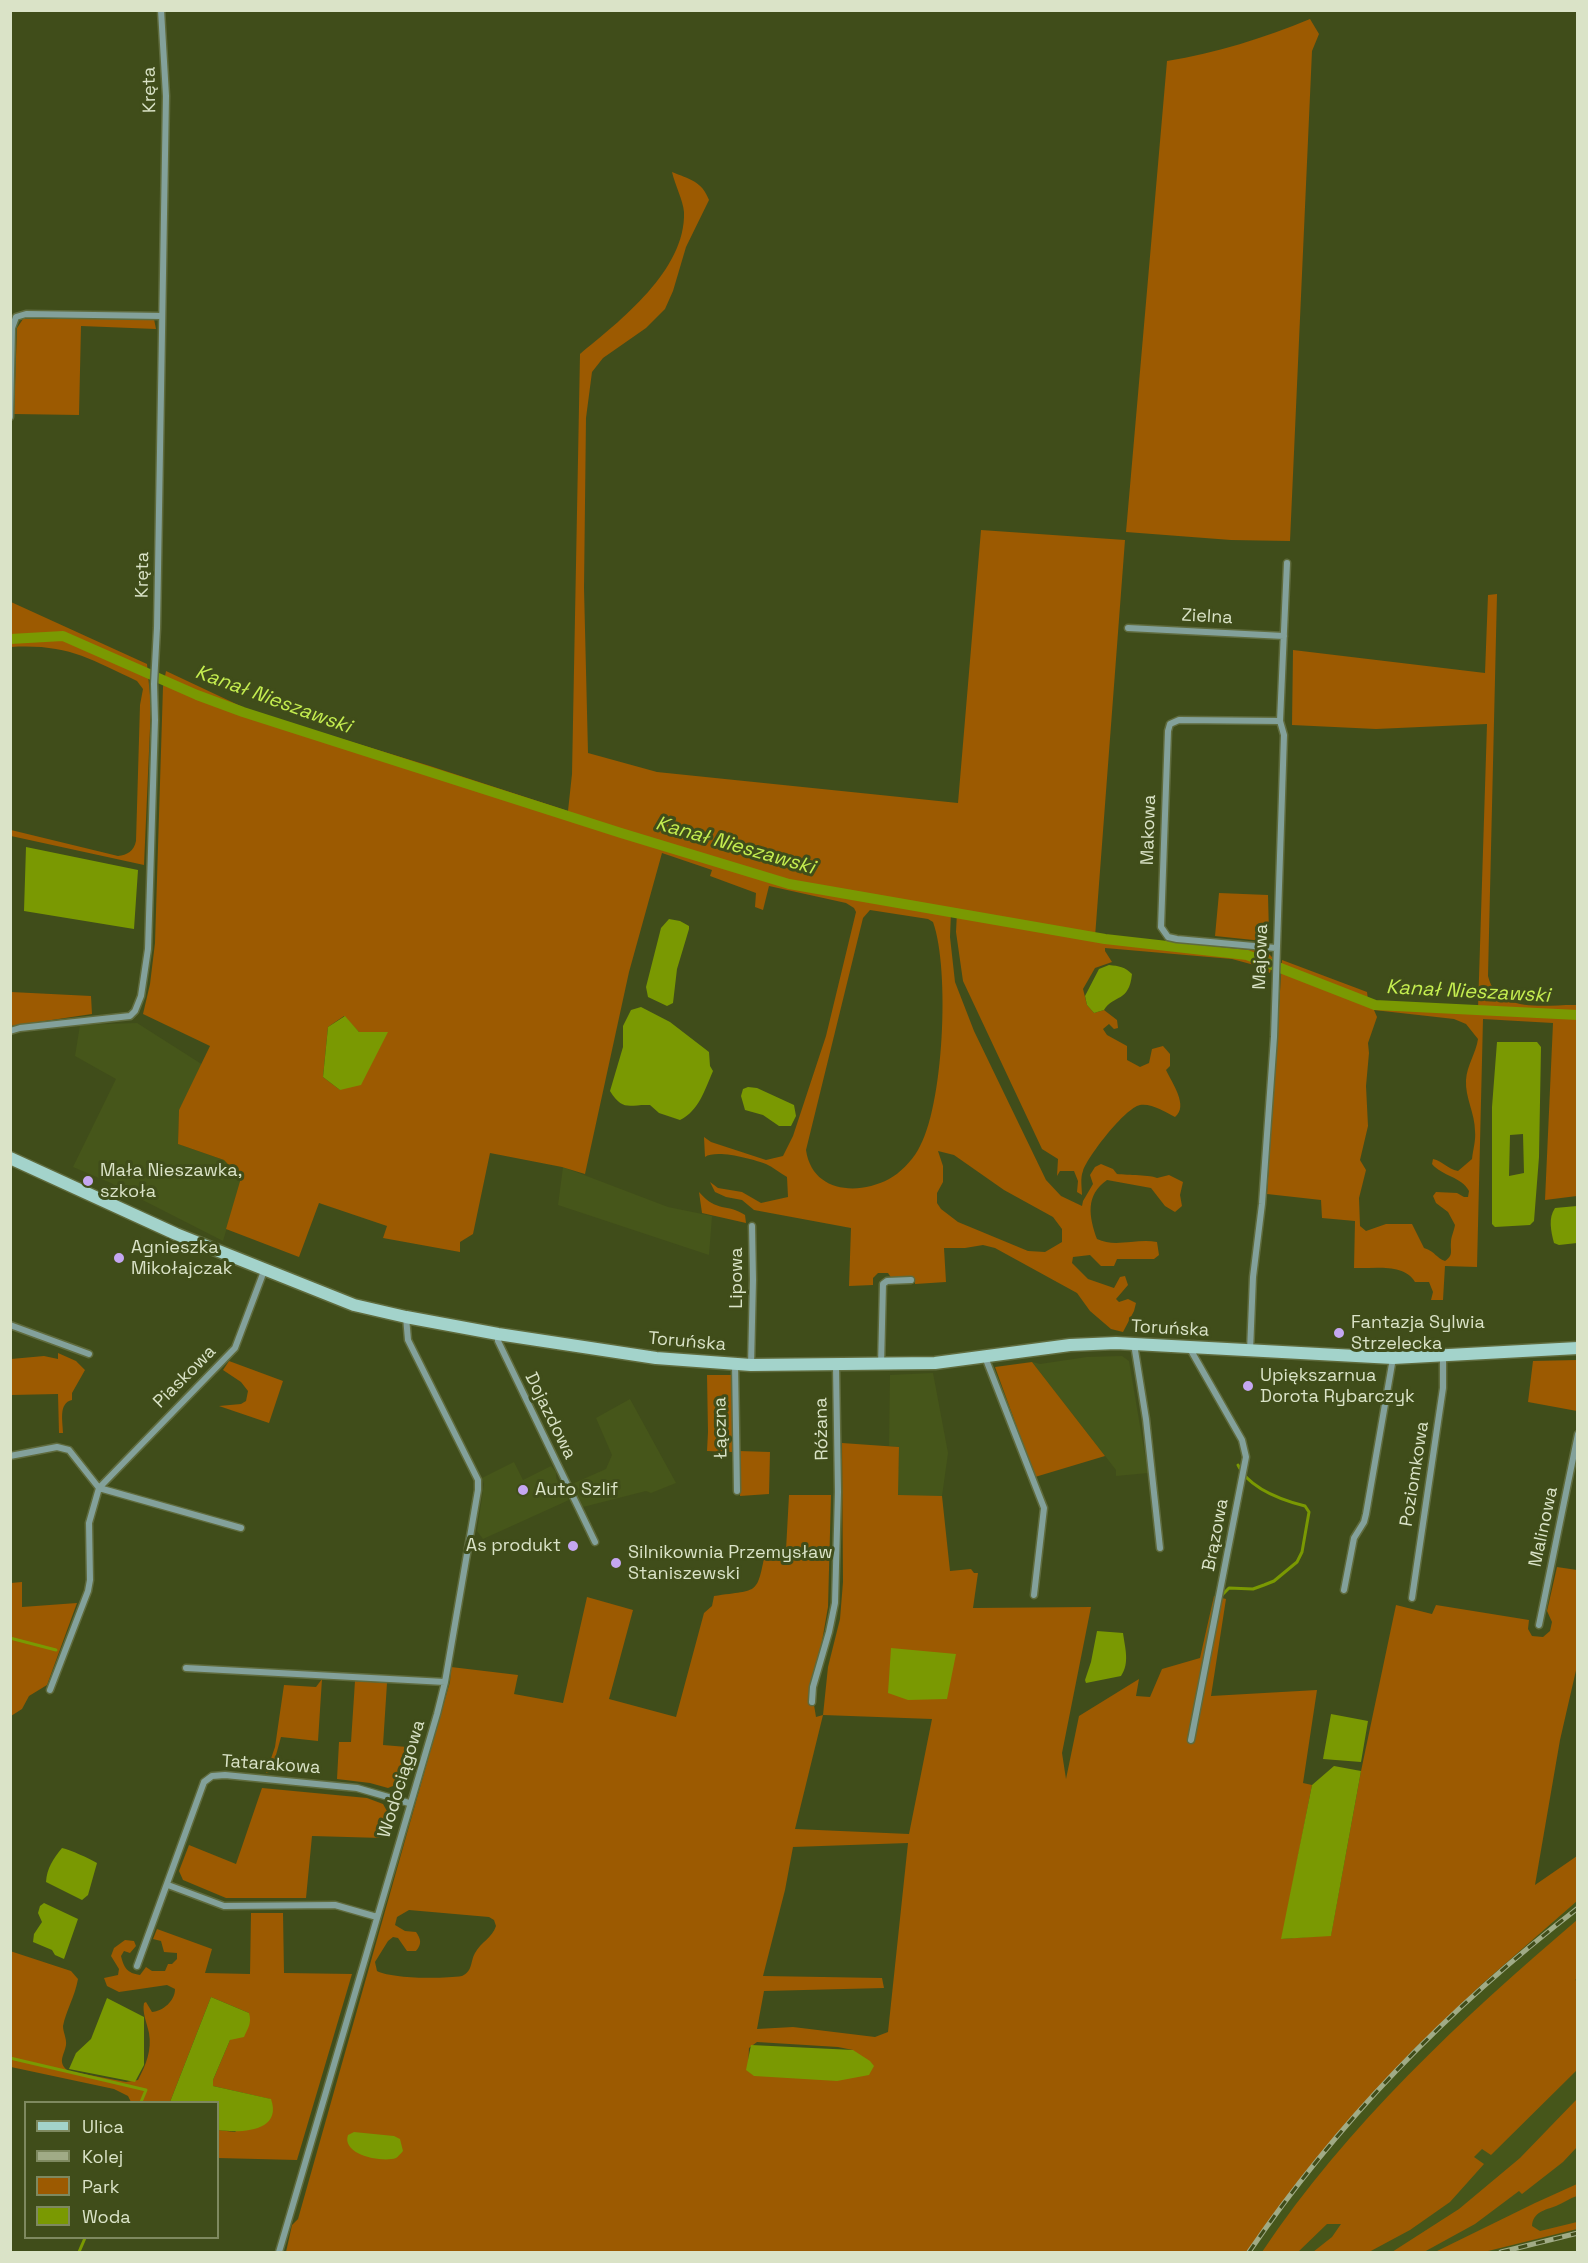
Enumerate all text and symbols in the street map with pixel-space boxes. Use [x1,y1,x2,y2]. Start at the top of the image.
street label: Kręta [139,67,161,113]
street label: Kręta [132,552,154,598]
street label: Zielna [1181,605,1233,629]
water label: Kanał Nieszawski [192,661,354,739]
street label: Makowa [1137,794,1161,866]
water label: Kanał Nieszawski [653,812,817,880]
street label: Majowa [1249,924,1273,990]
water label: Kanał Nieszawski [1385,976,1551,1008]
place label: Mała Nieszawka, szkoła [100,1160,242,1202]
marker: Mała Nieszawka, szkoła [81,1174,95,1188]
place label: Agnieszka Mikołajczak [131,1237,233,1280]
street label: Lipowa [726,1247,748,1309]
marker: Agnieszka Mikołajczak [112,1251,126,1265]
place label: Fantazja Sylwia Strzelecka [1351,1312,1485,1354]
street label: Toruńska [1130,1316,1210,1342]
marker: Fantazja Sylwia Strzelecka [1332,1326,1346,1340]
street label: Toruńska [647,1328,727,1356]
street label: Piaskowa [149,1341,221,1413]
place label: Upiększarnua Dorota Rybarczyk [1260,1365,1415,1408]
street label: Dojazdowa [520,1369,580,1463]
marker: Upiększarnua Dorota Rybarczyk [1241,1379,1255,1393]
street label: Łączna [710,1397,732,1459]
street label: Różana [811,1397,833,1461]
street label: Poziomkowa [1396,1420,1434,1528]
place label: Auto Szlif [535,1479,618,1501]
marker: Auto Szlif [516,1483,530,1497]
street label: Malinowa [1525,1485,1563,1569]
street label: Brązowa [1198,1497,1234,1573]
place label: As produkt [466,1535,561,1557]
marker: As produkt [566,1539,580,1553]
place label: Silnikownia Przemysław Staniszewski [628,1542,833,1584]
marker: Silnikownia Przemysław Staniszewski [609,1556,623,1570]
street label: Wodociągowa [374,1718,430,1840]
street label: Tatarakowa [221,1751,321,1779]
legend [24,2101,219,2239]
text: Ulica [82,2115,124,2138]
text: Kolej [82,2145,123,2168]
text: Park [82,2175,119,2198]
text: Woda [82,2205,131,2228]

